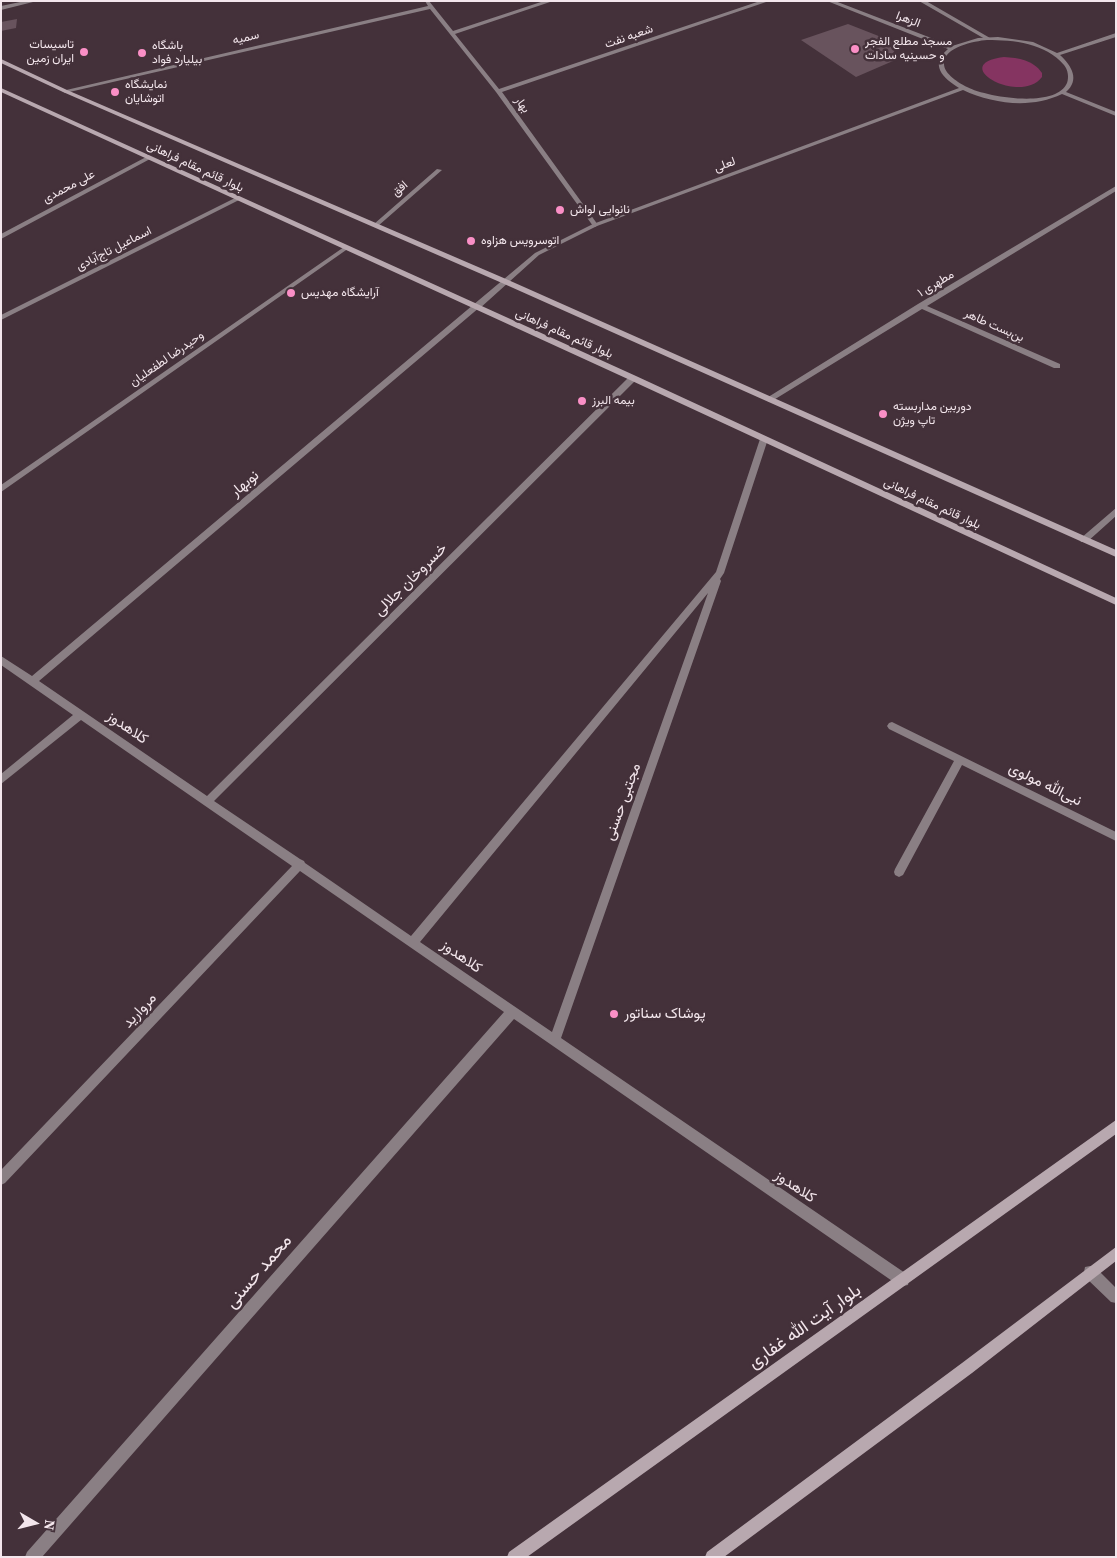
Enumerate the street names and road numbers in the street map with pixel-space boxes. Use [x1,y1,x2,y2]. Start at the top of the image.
street label: الزهرا [894,9,922,31]
street label: شعبه نفت [603,22,655,52]
street label: سمیه [231,28,261,48]
street label: بهار [511,94,533,116]
street label: بلوار قائم مقام فراهانی [144,138,246,196]
street label: لعلی [712,154,738,176]
street label: علی محمدی [40,167,98,207]
street label: افق [389,178,411,200]
street label: اسماعیل تاج‌آبادی [74,224,154,274]
street label: مطهری ۱ [915,268,957,300]
street label: بلوار قائم مقام فراهانی [513,306,615,362]
street label: بن‌بست طاهر [962,306,1026,346]
street label: وحیدرضا لطفعلیان [127,328,207,390]
street label: نوبهار [227,467,263,501]
street label: بلوار قائم مقام فراهانی [881,475,983,533]
street label: خسروخان جلالی [371,540,451,620]
street label: کلاهدوز [103,707,151,749]
street label: نبی‌الله مولوی [1005,760,1085,810]
street label: مجتبی حسنی [601,761,645,843]
street label: کلاهدوز [437,936,485,978]
street label: مروارید [119,990,161,1032]
street label: کلاهدوز [771,1167,819,1207]
street label: محمد حسنی [221,1231,297,1313]
street label: بلوار آیت الله غفاری [744,1280,866,1374]

